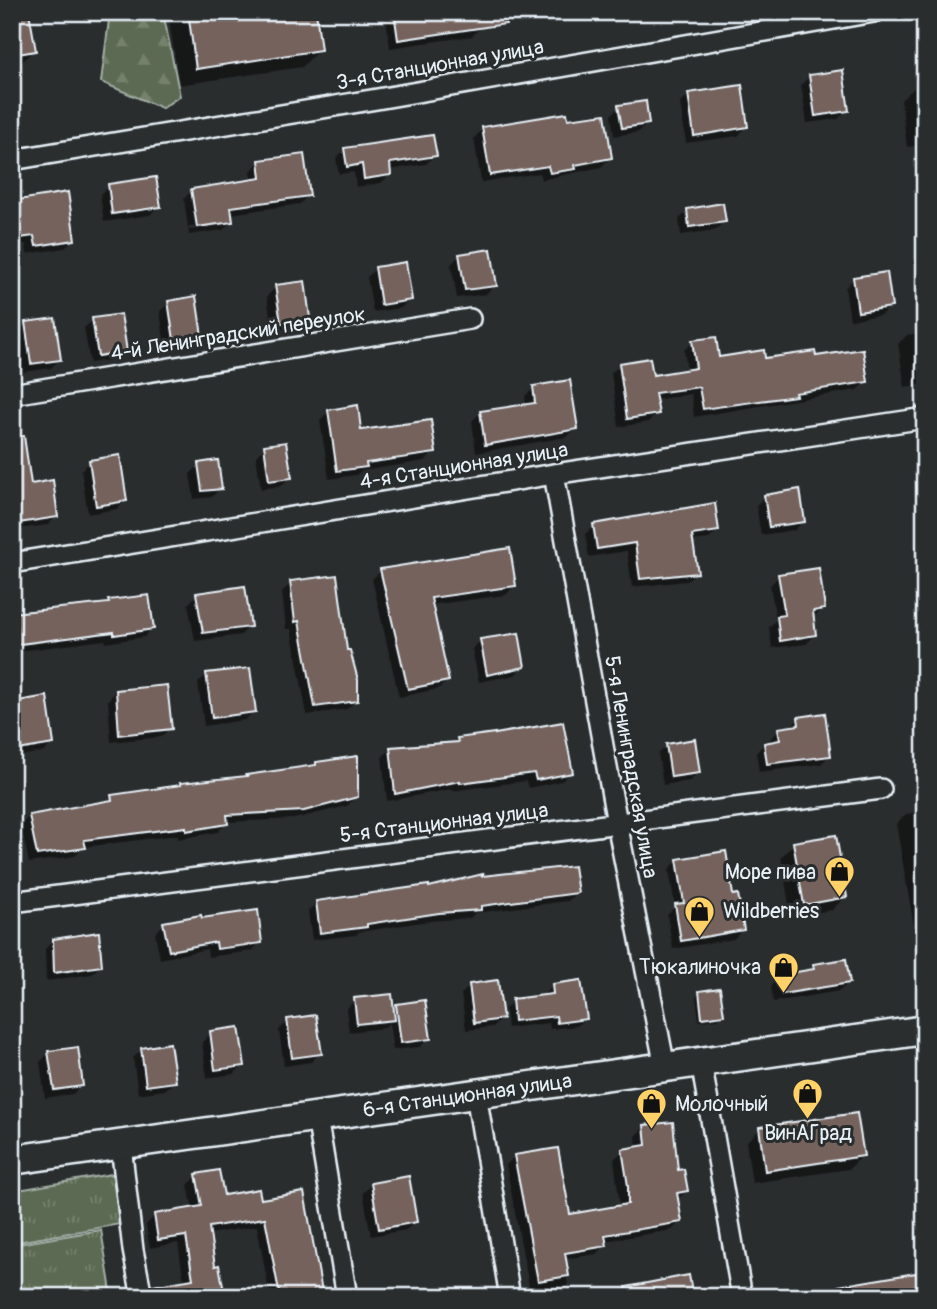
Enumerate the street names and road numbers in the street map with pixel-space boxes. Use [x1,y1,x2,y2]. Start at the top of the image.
street label: 3-я Станционная улица [334,33,546,97]
street label: 4-й Ленинградский переулок [109,301,367,367]
street label: 4-я Станционная улица [358,436,570,496]
street label: 5-я Ленинградская улица [598,654,664,880]
street label: 5-я Станционная улица [338,797,550,849]
street label: 6-я Станционная улица [361,1067,574,1123]

